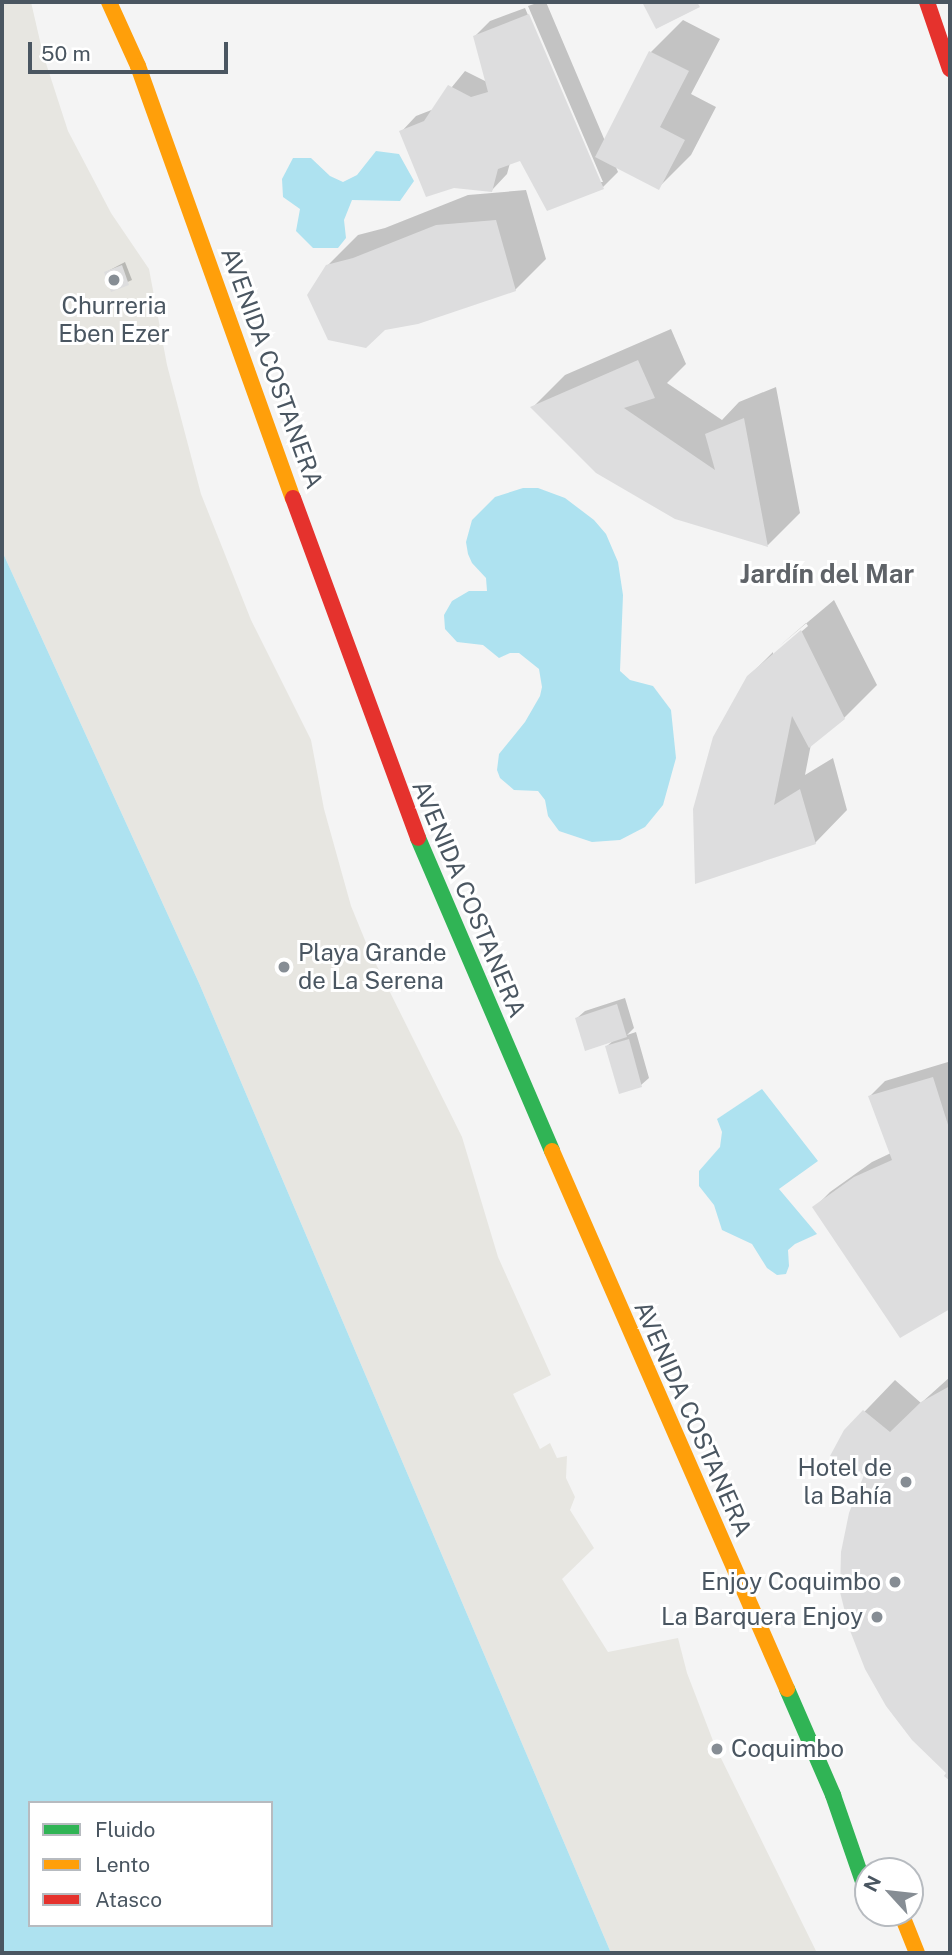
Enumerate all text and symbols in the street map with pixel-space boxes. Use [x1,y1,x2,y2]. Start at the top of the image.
scale bar [32,28,231,72]
text: 50 m [41,41,91,66]
street label: AVENIDA COSTANERA [215,243,329,493]
marker: Churreria Eben Ezer [106,272,122,288]
place label: Churreria Eben Ezer [58,292,170,348]
district label: Jardín del Mar [740,558,914,590]
street label: AVENIDA COSTANERA [406,776,532,1022]
place label: Playa Grande de La Serena [298,939,447,995]
marker: Playa Grande de La Serena [276,959,292,975]
street label: AVENIDA COSTANERA [628,1297,758,1541]
place label: Hotel de la Bahía [797,1454,892,1510]
marker: Hotel de la Bahía [898,1474,914,1490]
place label: Enjoy Coquimbo [701,1568,881,1596]
marker: Enjoy Coquimbo [887,1574,903,1590]
place label: La Barquera Enjoy [661,1603,863,1631]
marker: La Barquera Enjoy [869,1609,885,1625]
place label: Coquimbo [731,1735,844,1763]
marker: Coquimbo [709,1741,725,1757]
legend [28,1801,273,1927]
text: Fluido [95,1817,155,1842]
text: Lento [95,1852,150,1877]
north arrow [854,1857,924,1927]
text: N [859,1872,885,1895]
text: Atasco [95,1887,162,1912]

